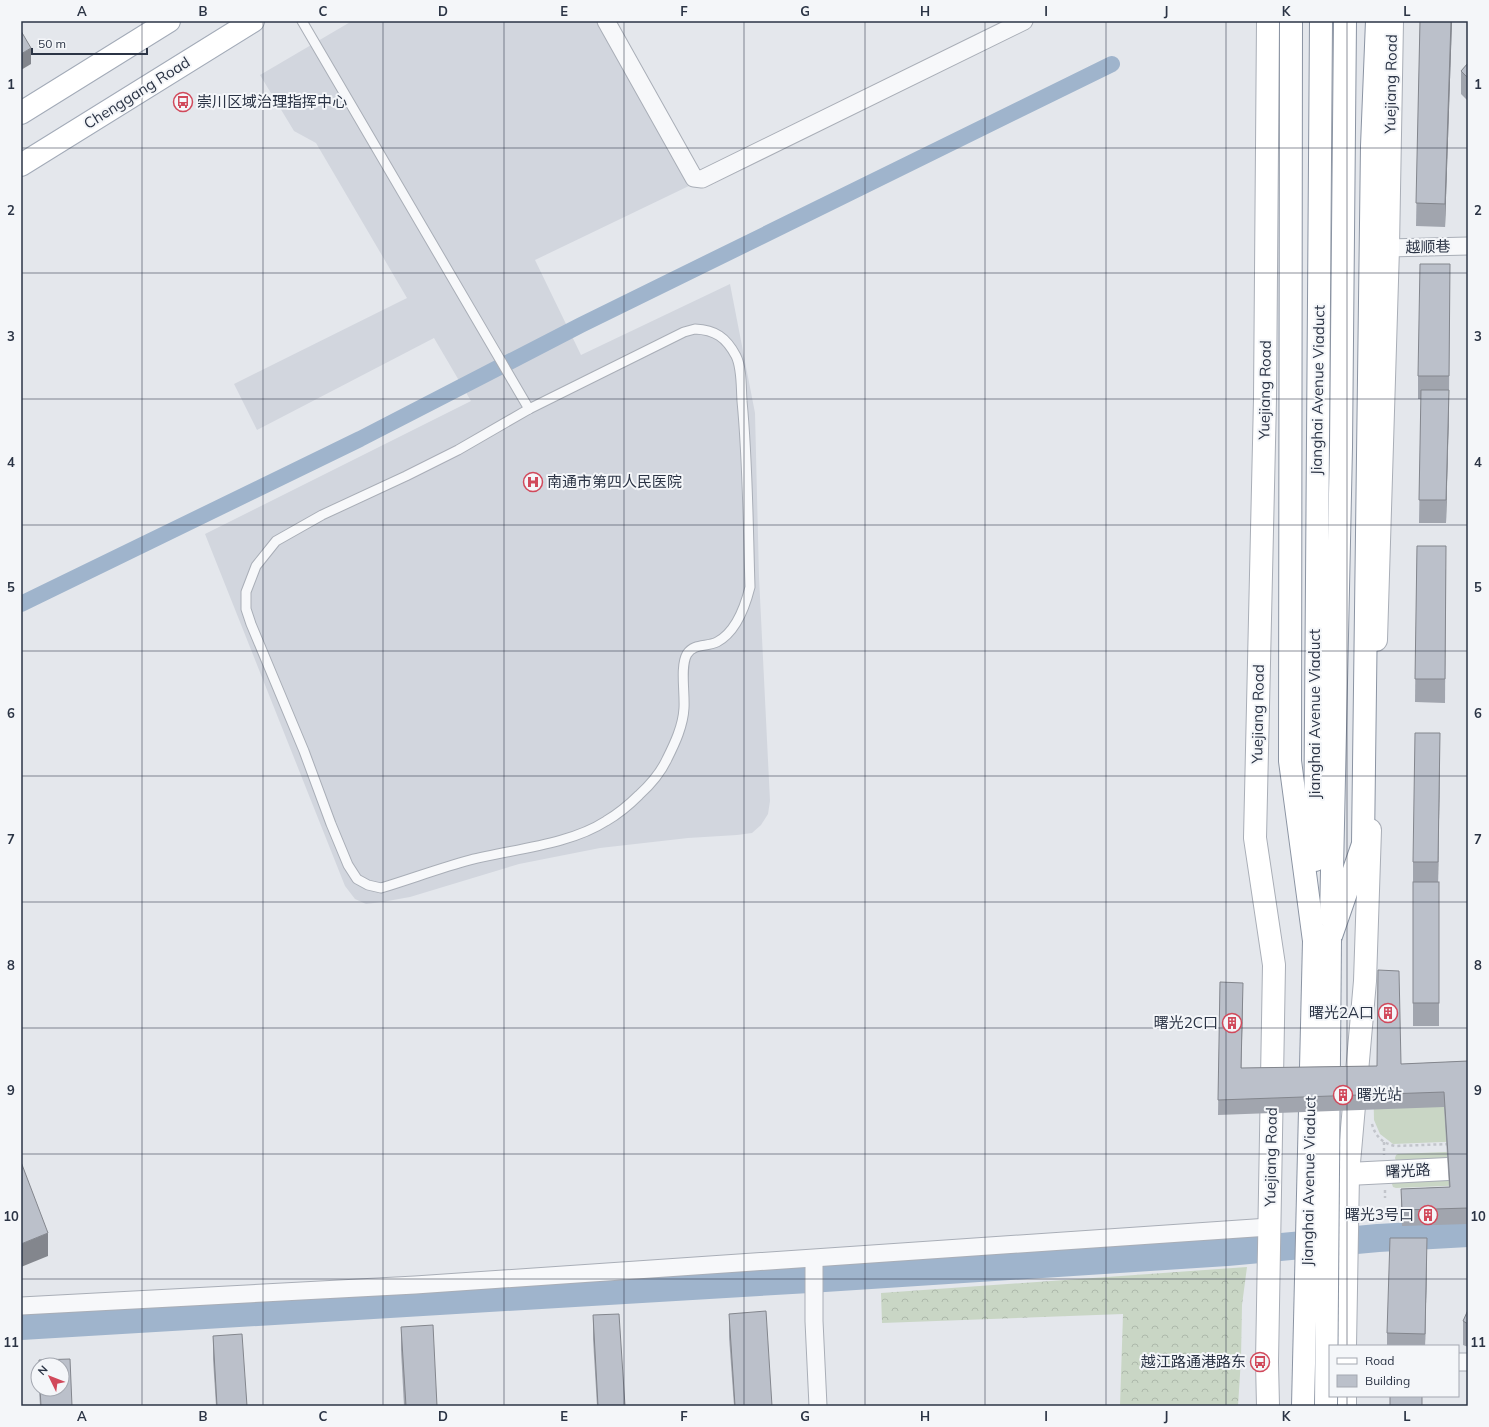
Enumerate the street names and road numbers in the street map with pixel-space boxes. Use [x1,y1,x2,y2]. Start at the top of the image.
street label: Yuejiang Road [1380,34,1401,135]
street label: Chenggang Road [80,52,193,133]
street label: 越顺巷 [1405,237,1451,256]
street label: Jianghai Avenue Viaduct [1307,305,1328,475]
street label: Yuejiang Road [1254,340,1275,441]
street label: Jianghai Avenue Viaduct [1305,629,1324,799]
street label: Yuejiang Road [1247,664,1268,765]
street label: Jianghai Avenue Viaduct [1298,1096,1319,1266]
street label: Yuejiang Road [1260,1107,1281,1208]
street label: 曙光路 [1385,1160,1431,1181]

